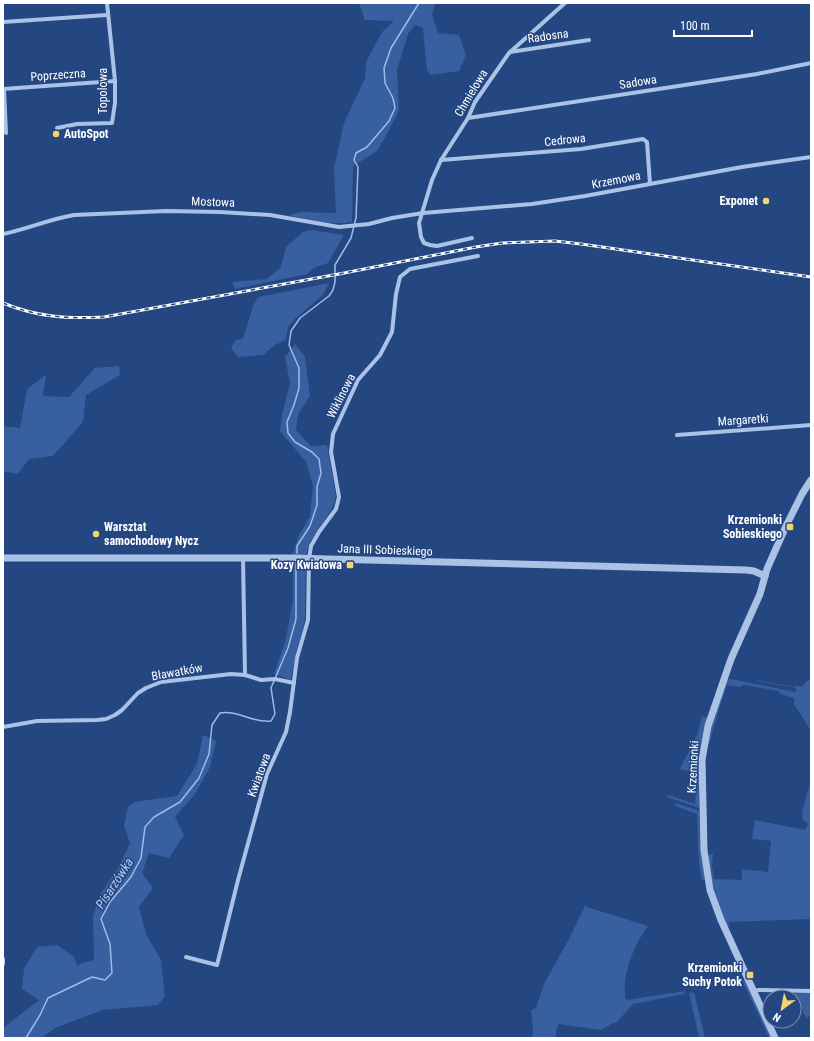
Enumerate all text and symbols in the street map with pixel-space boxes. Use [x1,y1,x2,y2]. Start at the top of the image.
scale bar [674,12,752,38]
text: 100 m [680,19,710,33]
street label: Radosna [527,26,570,46]
street label: Poprzeczna [30,66,86,84]
street label: Chmielowa [452,67,491,119]
street label: Topolowa [96,68,110,114]
street label: Sadowa [618,72,658,92]
place label: AutoSpot [64,127,109,141]
marker: AutoSpot [51,129,61,139]
street label: Cedrowa [544,131,587,149]
street label: Krzemowa [590,168,642,192]
street label: Mostowa [191,194,235,210]
place label: Exponet [719,194,758,208]
marker: Exponet [761,196,771,206]
street label: Wiklinowa [324,371,358,421]
street label: Margaretki [717,411,769,429]
place label: Krzemionki Sobieskiego [723,513,782,541]
place label: Warsztat samochodowy Nycz [104,520,199,548]
marker: Krzemionki Sobieskiego [785,522,795,532]
marker: Warsztat samochodowy Nycz [91,529,101,539]
street label: Jana III Sobieskiego [337,541,433,559]
place label: Kozy Kwiatowa [271,558,342,572]
marker: Kozy Kwiatowa [345,560,355,570]
street label: Bławatków [150,661,204,683]
street label: Krzemionki [685,740,701,794]
street label: Kwiatowa [245,751,273,799]
water label: Pisarzówka [93,855,136,911]
place label: Krzemionki Suchy Potok [682,961,742,989]
marker: Krzemionki Suchy Potok [745,970,755,980]
north arrow [762,989,802,1029]
text: N [770,1010,783,1024]

